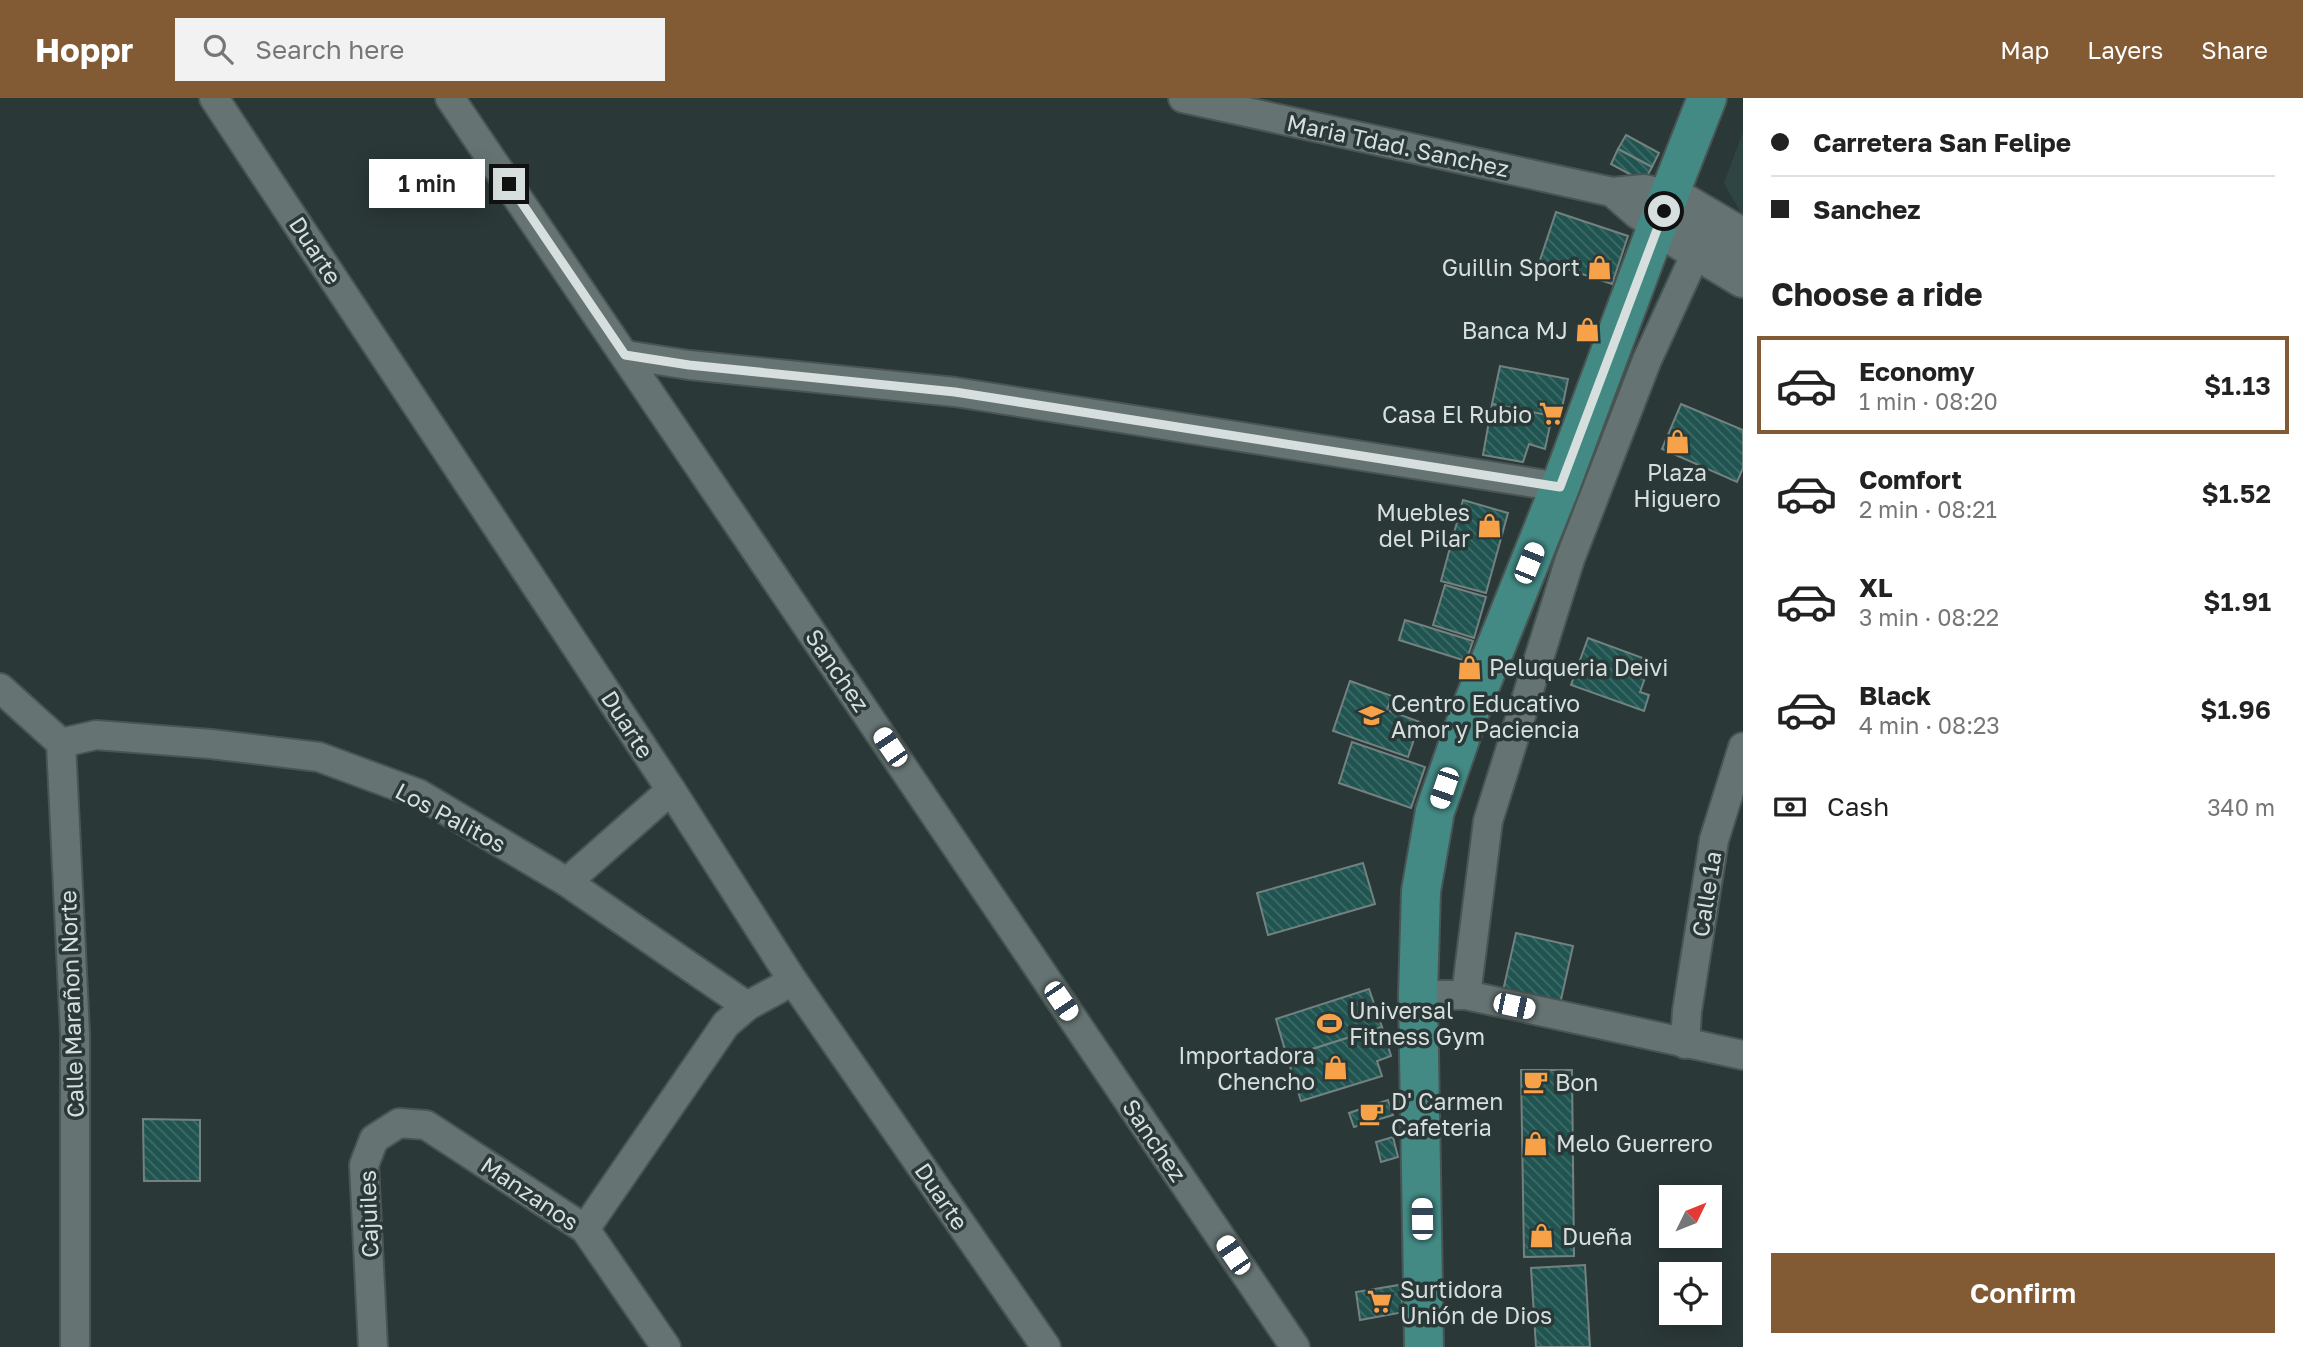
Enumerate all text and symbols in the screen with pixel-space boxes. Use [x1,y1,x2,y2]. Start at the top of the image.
search box [175,18,665,81]
text: Hoppr [35,30,133,69]
icon: search [199,30,237,68]
text: Search here [255,34,404,65]
text: Map [2000,35,2049,64]
text: Layers [2087,35,2163,64]
text: Share [2201,35,2268,64]
street label: Maria Tdad. Sanchez [1284,108,1512,182]
text: Carretera San Felipe [1813,127,2071,158]
callout: 1 min [369,160,484,208]
route end [493,168,525,200]
text: 1 min [398,169,456,197]
text: Sanchez [1813,194,1920,225]
route start [1648,195,1680,227]
street label: Duarte [284,211,348,289]
place label: Guillin Sport [1442,253,1580,281]
shop icon: Guillin Sport [1586,253,1614,281]
text: Choose a ride [1771,275,1983,313]
place label: Banca MJ [1462,316,1568,344]
shop icon: Banca MJ [1574,316,1602,344]
icon: car [1775,354,1838,417]
text: Economy [1859,356,1975,387]
text: $1.13 [2204,370,2271,401]
text: 1 min · 08:20 [1859,387,1998,415]
place label: Casa El Rubio [1382,400,1532,428]
supermarket icon: Casa El Rubio [1538,400,1566,428]
shop icon: Plaza Higuero [1663,428,1691,456]
place label: Plaza Higuero [1633,458,1721,512]
icon: car [1775,462,1838,525]
text: Comfort [1859,464,1962,495]
text: $1.52 [2202,478,2271,509]
text: 2 min · 08:21 [1859,495,1997,523]
place label: Muebles del Pilar [1376,498,1470,552]
shop icon: Muebles del Pilar [1476,511,1504,539]
car [1512,540,1547,586]
icon: car [1775,570,1838,633]
text: XL [1859,572,1893,603]
text: $1.91 [2203,586,2271,617]
text: 3 min · 08:22 [1859,603,1999,631]
street label: Sanchez [800,623,876,717]
shop icon: Peluqueria Deivi [1455,653,1483,681]
place label: Peluqueria Deivi [1489,653,1668,681]
icon: car [1775,678,1838,741]
text: Black [1859,680,1931,711]
street label: Duarte [596,685,660,763]
place label: Centro Educativo Amor y Paciencia [1391,689,1580,743]
text: $1.96 [2200,694,2271,725]
school or university icon: Centro Educativo Amor y Paciencia [1357,702,1385,730]
text: 4 min · 08:23 [1859,711,2000,739]
car [870,724,911,770]
car [1428,765,1461,811]
street label: Los Palitos [391,776,511,858]
icon: cash [1771,788,1809,826]
text: Cash [1827,791,1889,822]
text: 340 m [2207,793,2275,821]
street label: Calle 1a [1685,849,1727,939]
street label: Calle Marañon Norte [53,890,89,1118]
car [1041,978,1082,1024]
car [1492,991,1537,1021]
place label: Universal Fitness Gym [1349,996,1485,1050]
sports icon: Universal Fitness Gym [1315,1009,1343,1037]
place label: Importadora Chencho [1178,1041,1315,1095]
shop icon: Importadora Chencho [1321,1054,1349,1082]
cafe icon: Bon [1521,1068,1549,1096]
place label: Bon [1555,1068,1598,1096]
place label: D' Carmen Cafeteria [1391,1087,1503,1141]
street label: Sanchez [1117,1093,1193,1187]
cafe icon: D' Carmen Cafeteria [1357,1100,1385,1128]
shop icon: Melo Guerrero [1522,1129,1550,1157]
place label: Melo Guerrero [1556,1129,1713,1157]
street label: Manzanos [476,1150,584,1236]
street label: Duarte [909,1157,975,1235]
street label: Cajuiles [352,1170,384,1258]
north arrow [1659,1185,1722,1248]
map controls [1659,1185,1722,1325]
car [1412,1198,1433,1240]
shop icon: Dueña [1528,1222,1556,1250]
place label: Dueña [1562,1222,1633,1250]
car [1213,1232,1254,1278]
button: Confirm [1771,1253,2275,1333]
button: locate [1659,1262,1722,1325]
place label: Surtidora Unión de Dios [1400,1275,1552,1329]
supermarket icon: Surtidora Unión de Dios [1366,1288,1394,1316]

